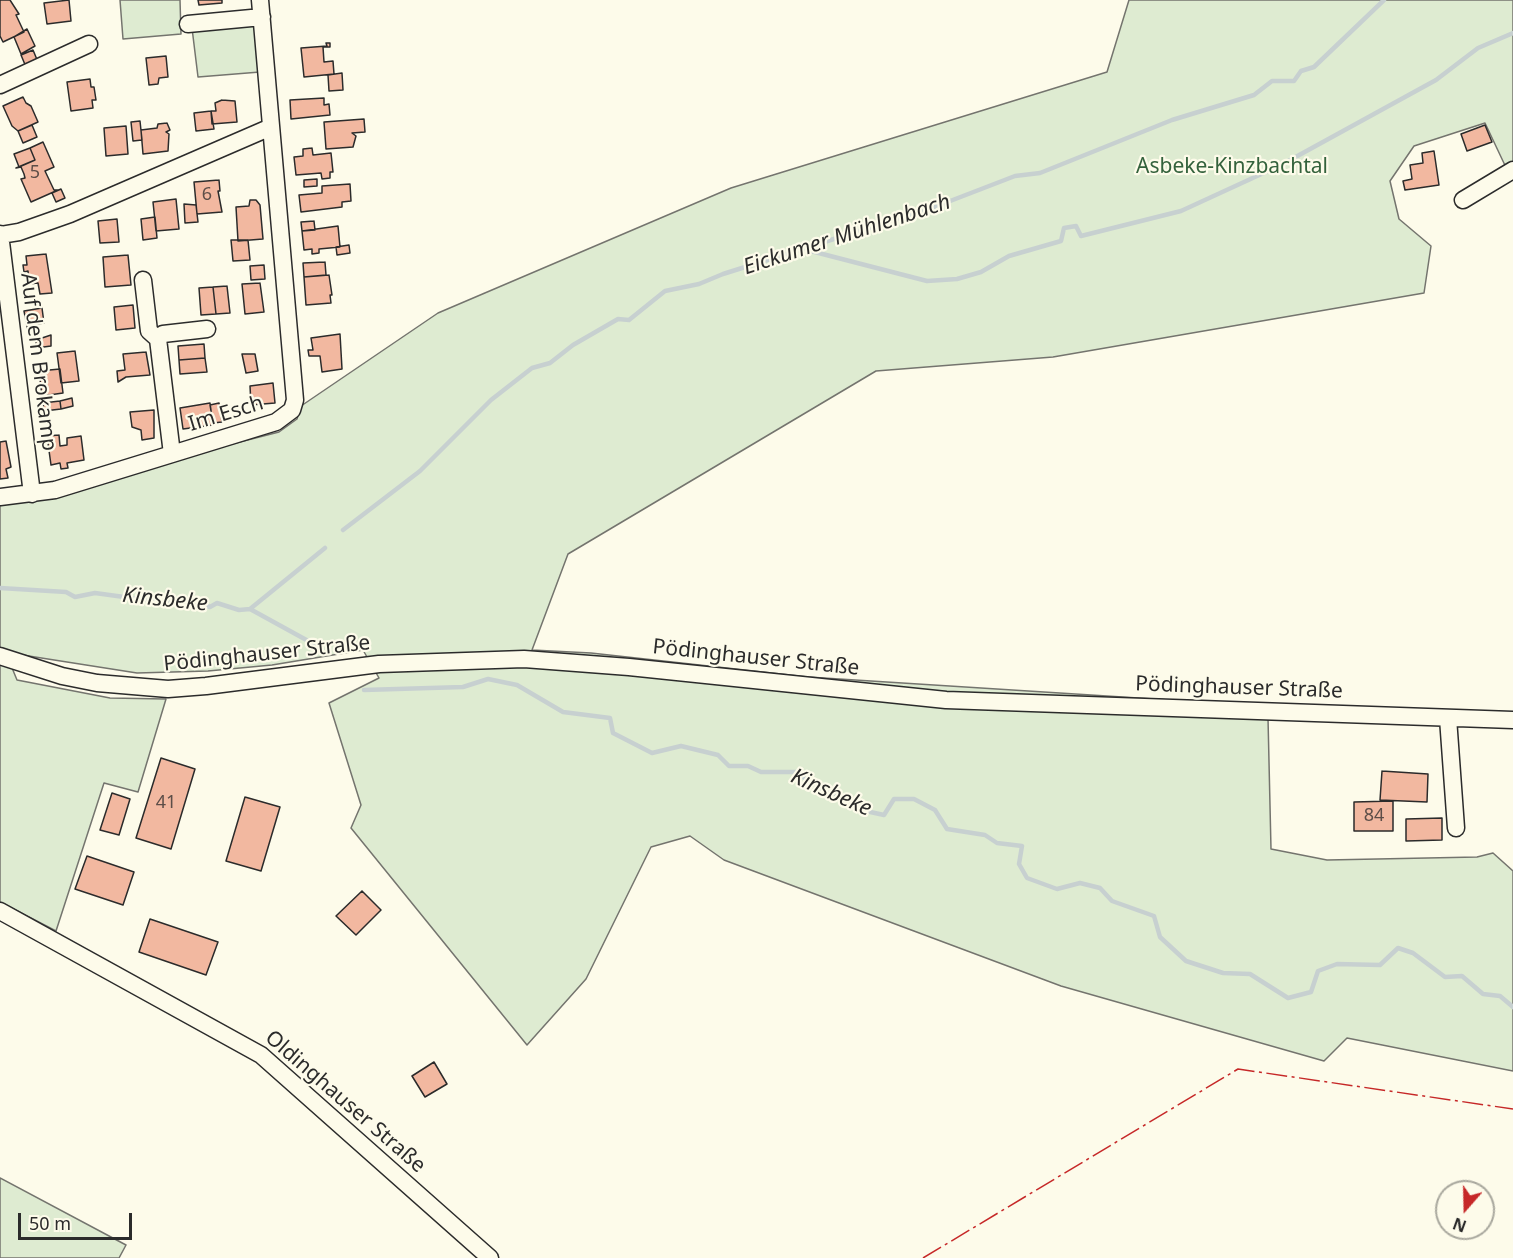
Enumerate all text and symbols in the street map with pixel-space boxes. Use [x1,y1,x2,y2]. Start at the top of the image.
park label: Asbeke-Kinzbachtal [1136,154,1328,180]
house number: 5 [30,162,40,184]
house number: 6 [202,184,212,206]
water label: Eickumer Mühlenbach [740,189,954,281]
street label: Auf dem Brokamp [15,272,61,452]
street label: Im Esch [185,391,267,437]
water label: Kinsbeke [121,582,209,618]
street label: Pödinghauser Straße [162,631,372,677]
street label: Pödinghauser Straße [651,635,861,681]
street label: Pödinghauser Straße [1135,672,1343,704]
water label: Kinsbeke [787,764,875,822]
house number: 41 [156,792,176,814]
house number: 84 [1364,805,1384,827]
street label: Oldinghauser Straße [260,1026,430,1178]
north arrow [1435,1180,1495,1240]
scale bar [21,1201,135,1239]
text: 50 m [29,1211,71,1235]
text: N [1450,1212,1469,1238]

